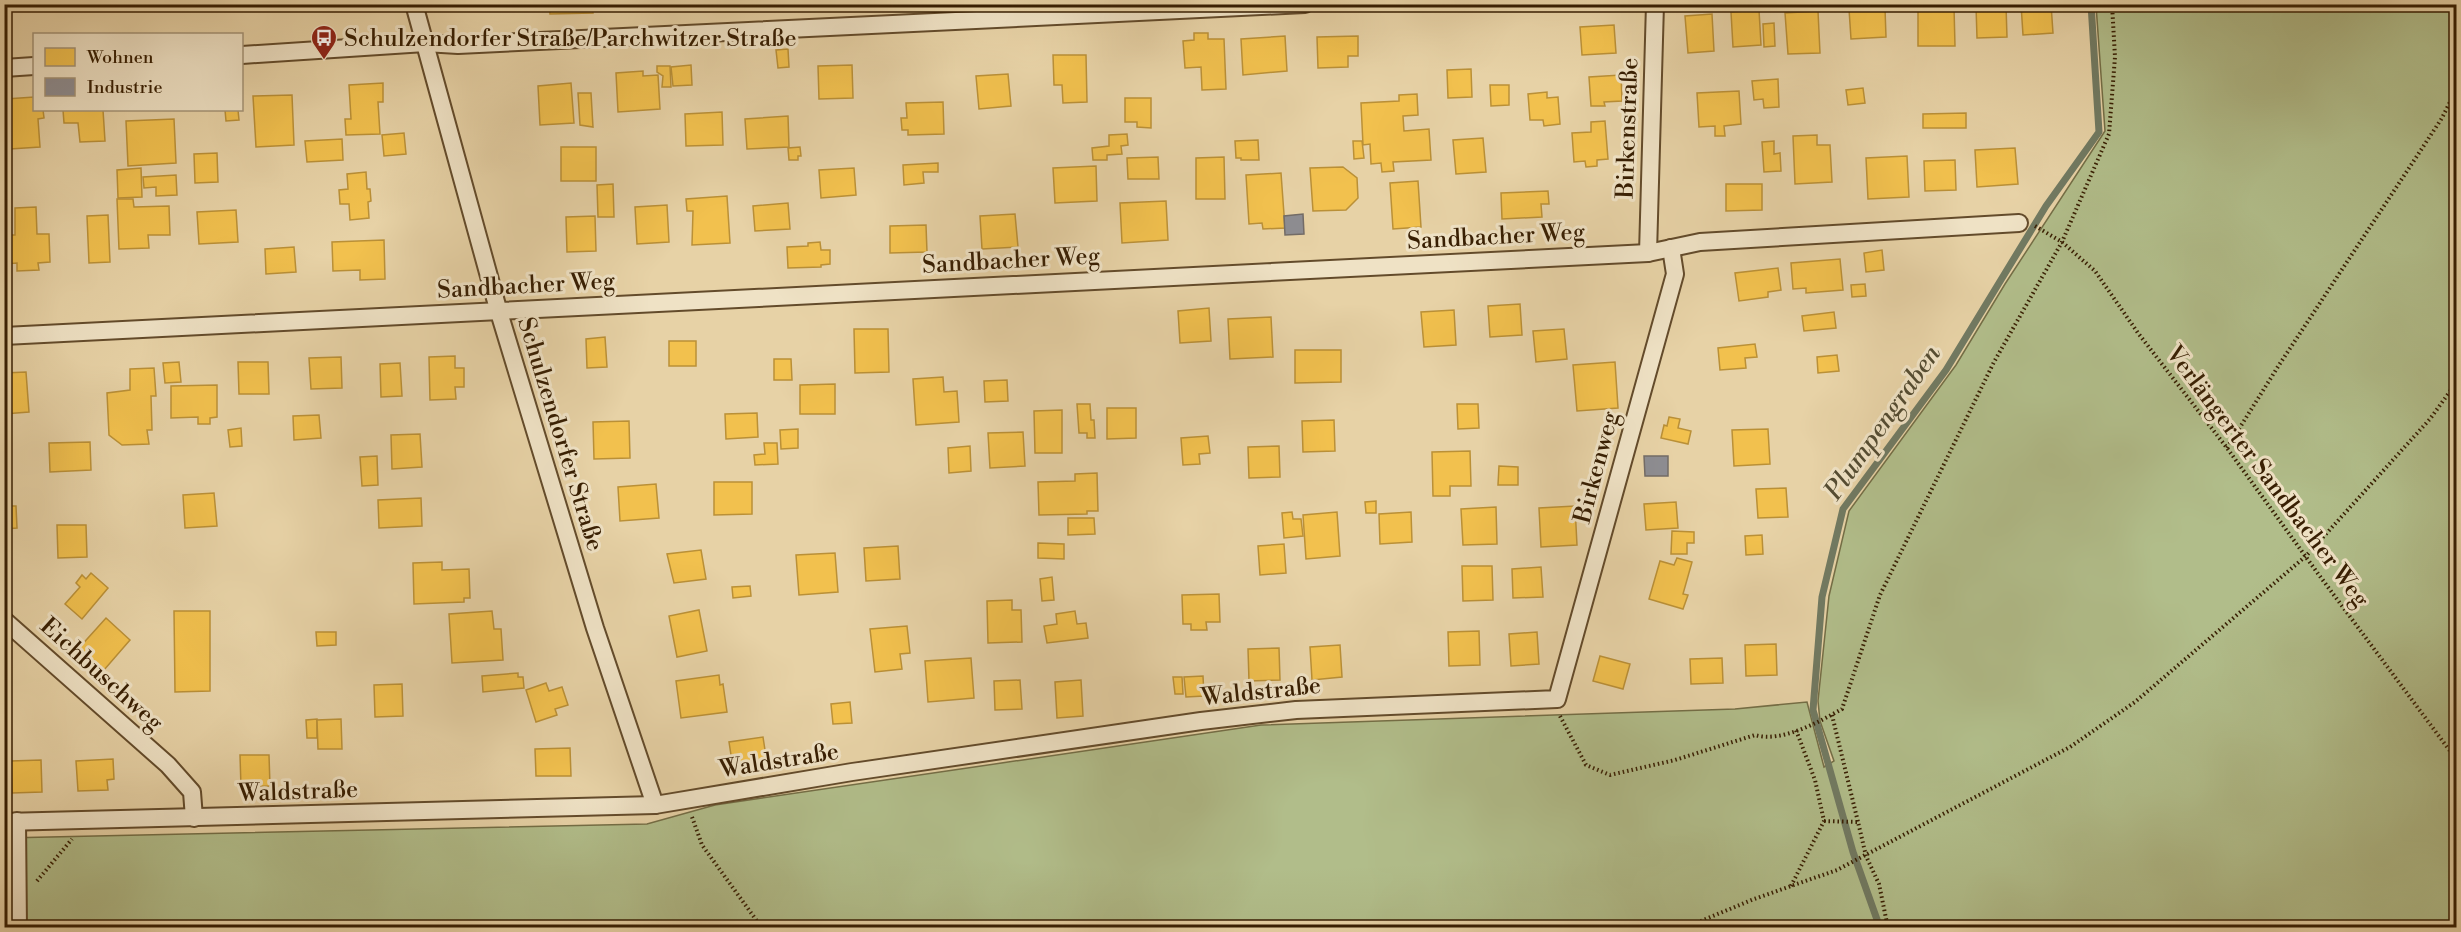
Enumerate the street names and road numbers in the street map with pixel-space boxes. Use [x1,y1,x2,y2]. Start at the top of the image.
street label: Birkenstraße [1611,57,1645,200]
street label: Sandbacher Weg [1406,217,1586,257]
street label: Sandbacher Weg [921,241,1101,281]
street label: Sandbacher Weg [436,266,616,306]
street label: Schulzendorfer Straße [510,314,610,555]
street label: Verlängerter Sandbacher Weg [2158,339,2376,614]
street label: Birkenweg [1567,408,1626,527]
street label: Eichbuschweg [33,612,170,738]
street label: Waldstraße [1199,671,1322,713]
street label: Waldstraße [716,737,841,785]
street label: Waldstraße [236,775,359,809]

